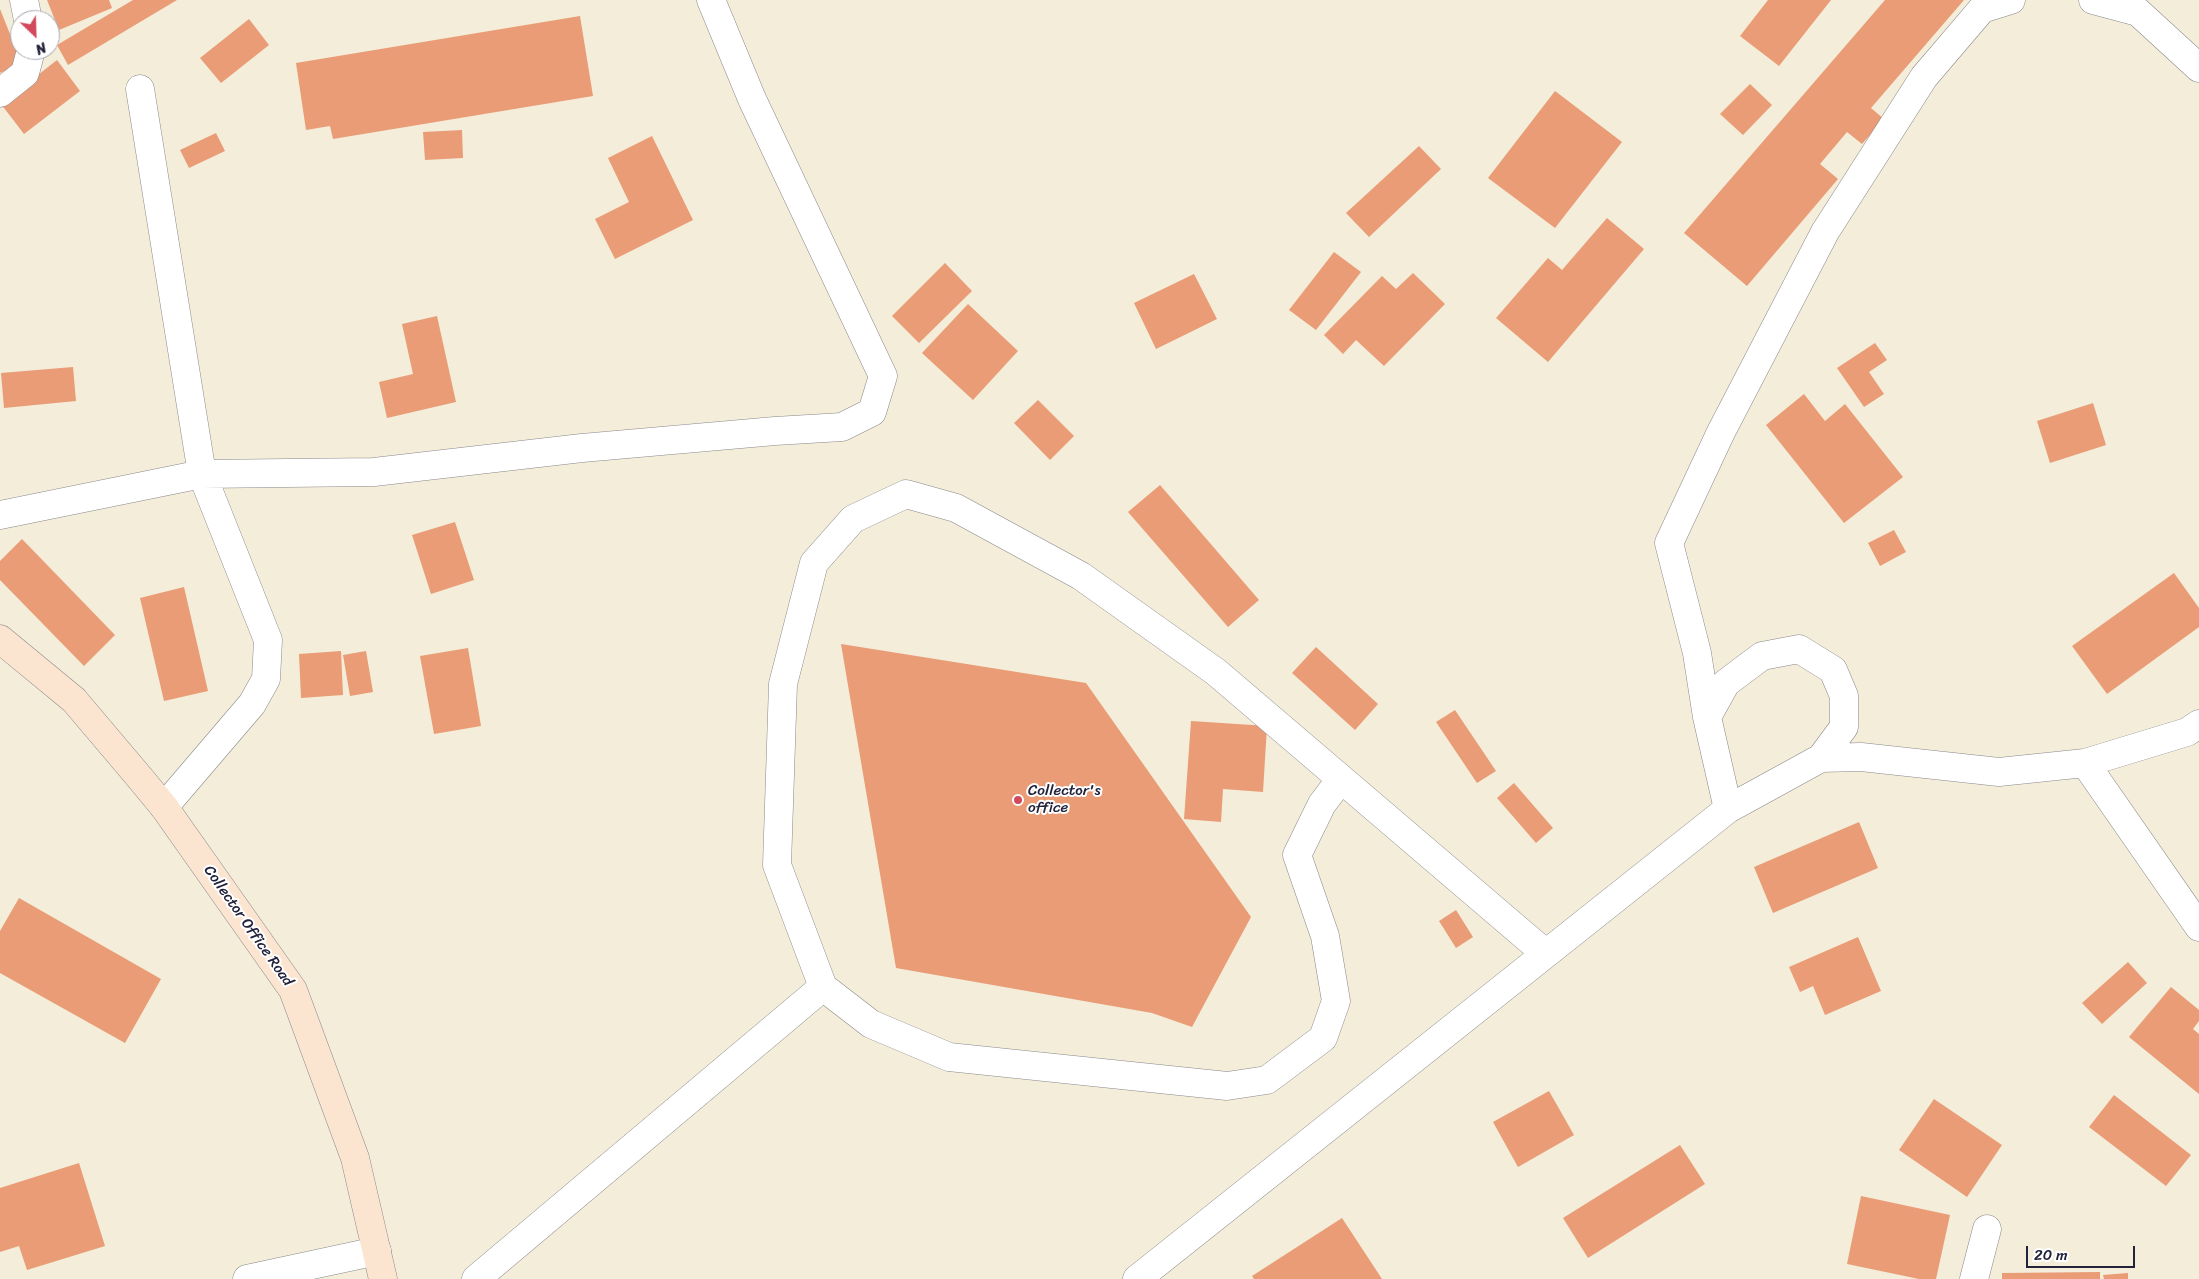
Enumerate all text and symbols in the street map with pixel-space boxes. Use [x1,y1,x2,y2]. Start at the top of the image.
north arrow [10,10,60,60]
text: N [31,35,50,62]
place label: Collector's office [1028,782,1101,817]
marker: Collector's office [1012,794,1024,806]
street label: Collector Office Road [200,862,296,990]
scale bar [2029,1236,2138,1268]
text: 20 m [2034,1242,2068,1268]

